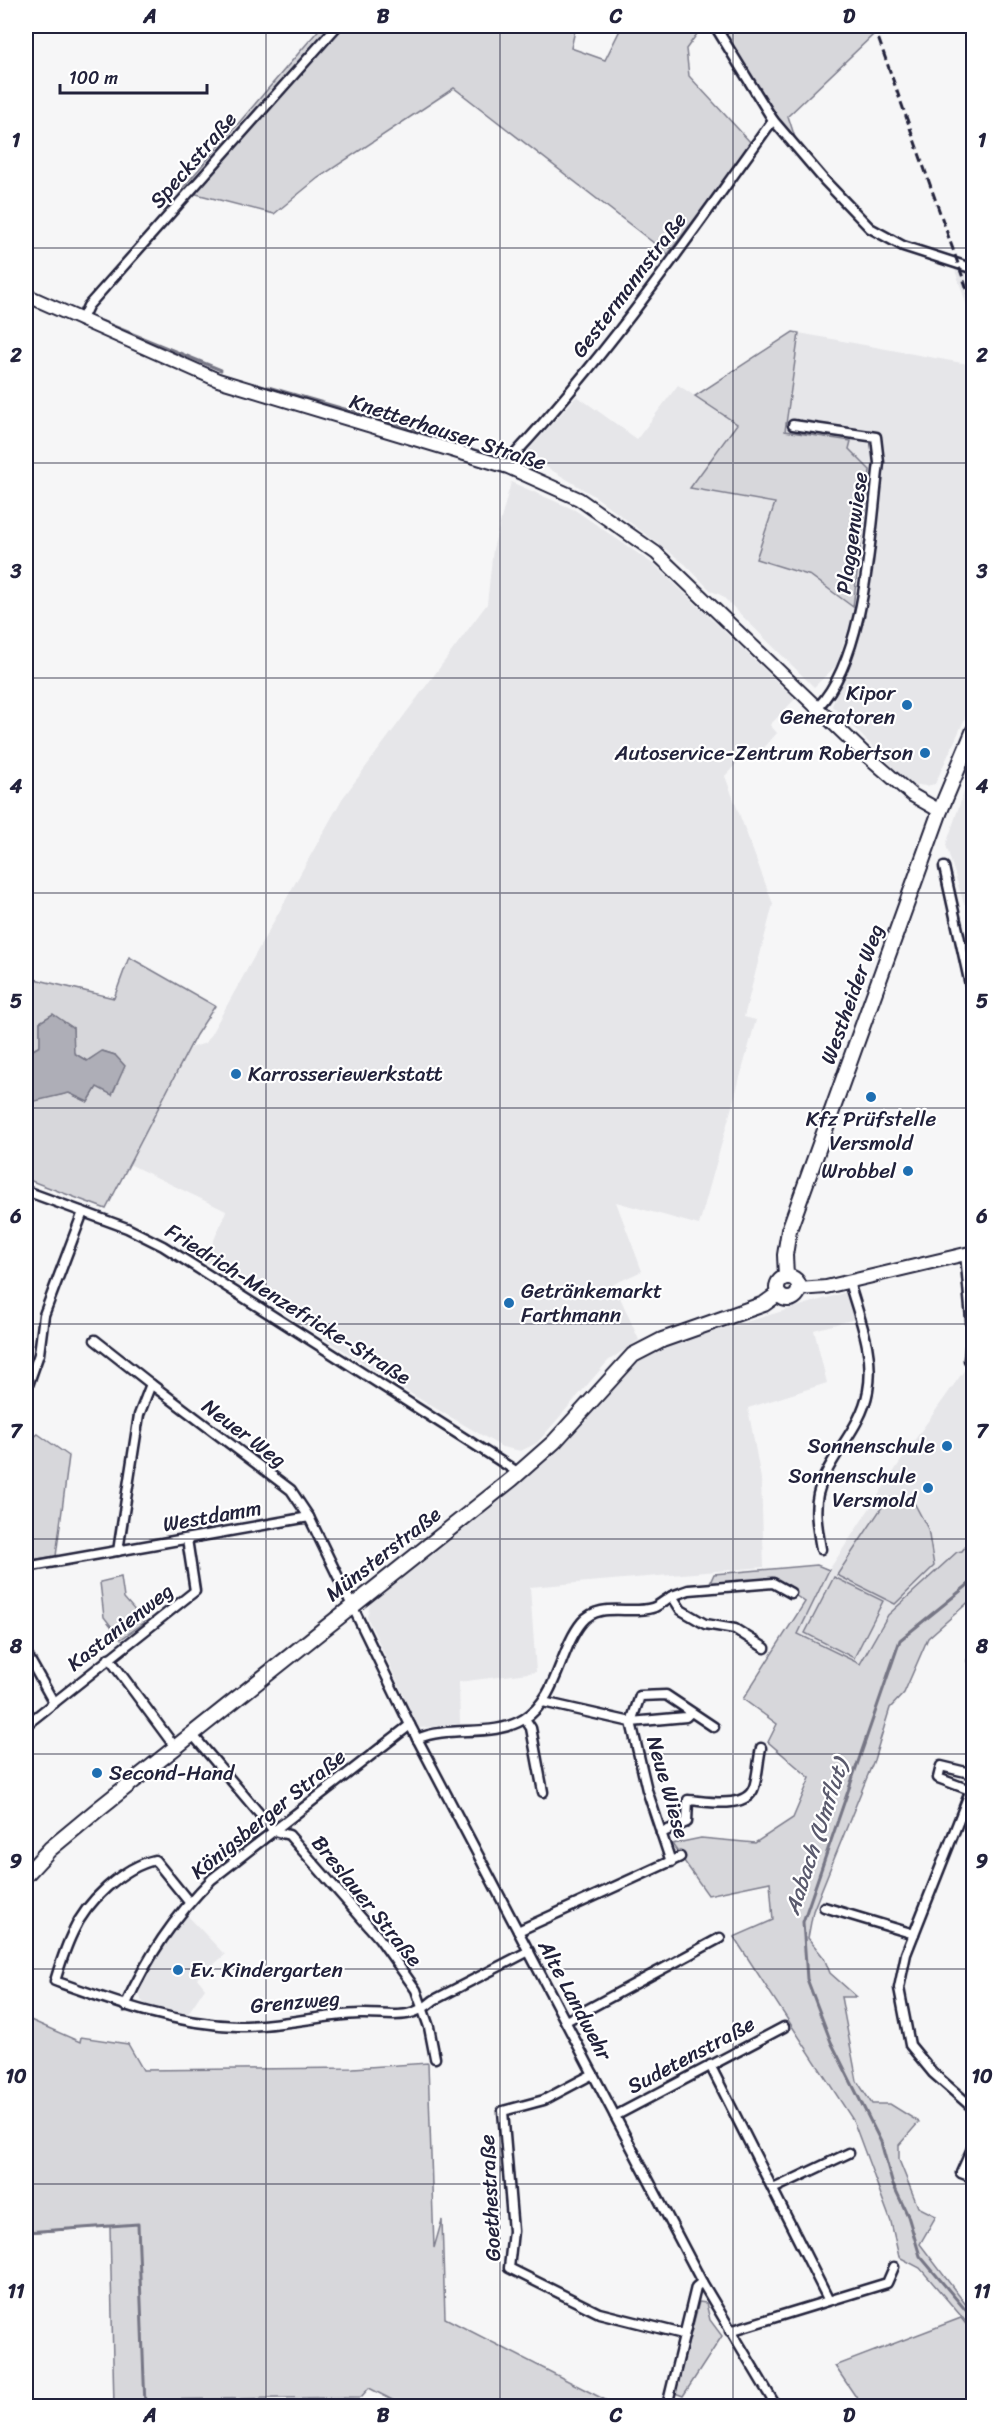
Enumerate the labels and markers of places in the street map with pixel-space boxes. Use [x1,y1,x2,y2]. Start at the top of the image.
place label: Kipor Generatoren [780,674,896,736]
marker: Kipor Generatoren [900,698,914,712]
place label: Autoservice-Zentrum Robertson [614,734,913,772]
marker: Autoservice-Zentrum Robertson [918,746,932,760]
place label: Karrosseriewerkstatt [248,1055,443,1093]
marker: Karrosseriewerkstatt [229,1067,243,1081]
marker: Kfz Prüfstelle Versmold [864,1090,878,1104]
place label: Kfz Prüfstelle Versmold [806,1100,937,1162]
place label: Wrobbel [821,1152,897,1190]
marker: Wrobbel [901,1164,915,1178]
place label: Getränkemarkt Farthmann [521,1272,662,1334]
marker: Getränkemarkt Farthmann [502,1296,516,1310]
place label: Sonnenschule [807,1427,935,1465]
marker: Sonnenschule [940,1439,954,1453]
place label: Sonnenschule Versmold [788,1457,918,1519]
marker: Sonnenschule Versmold [921,1481,935,1495]
place label: Second-Hand [109,1754,236,1792]
marker: Second-Hand [90,1766,104,1780]
place label: Ev. Kindergarten [190,1951,343,1989]
marker: Ev. Kindergarten [171,1963,185,1977]

